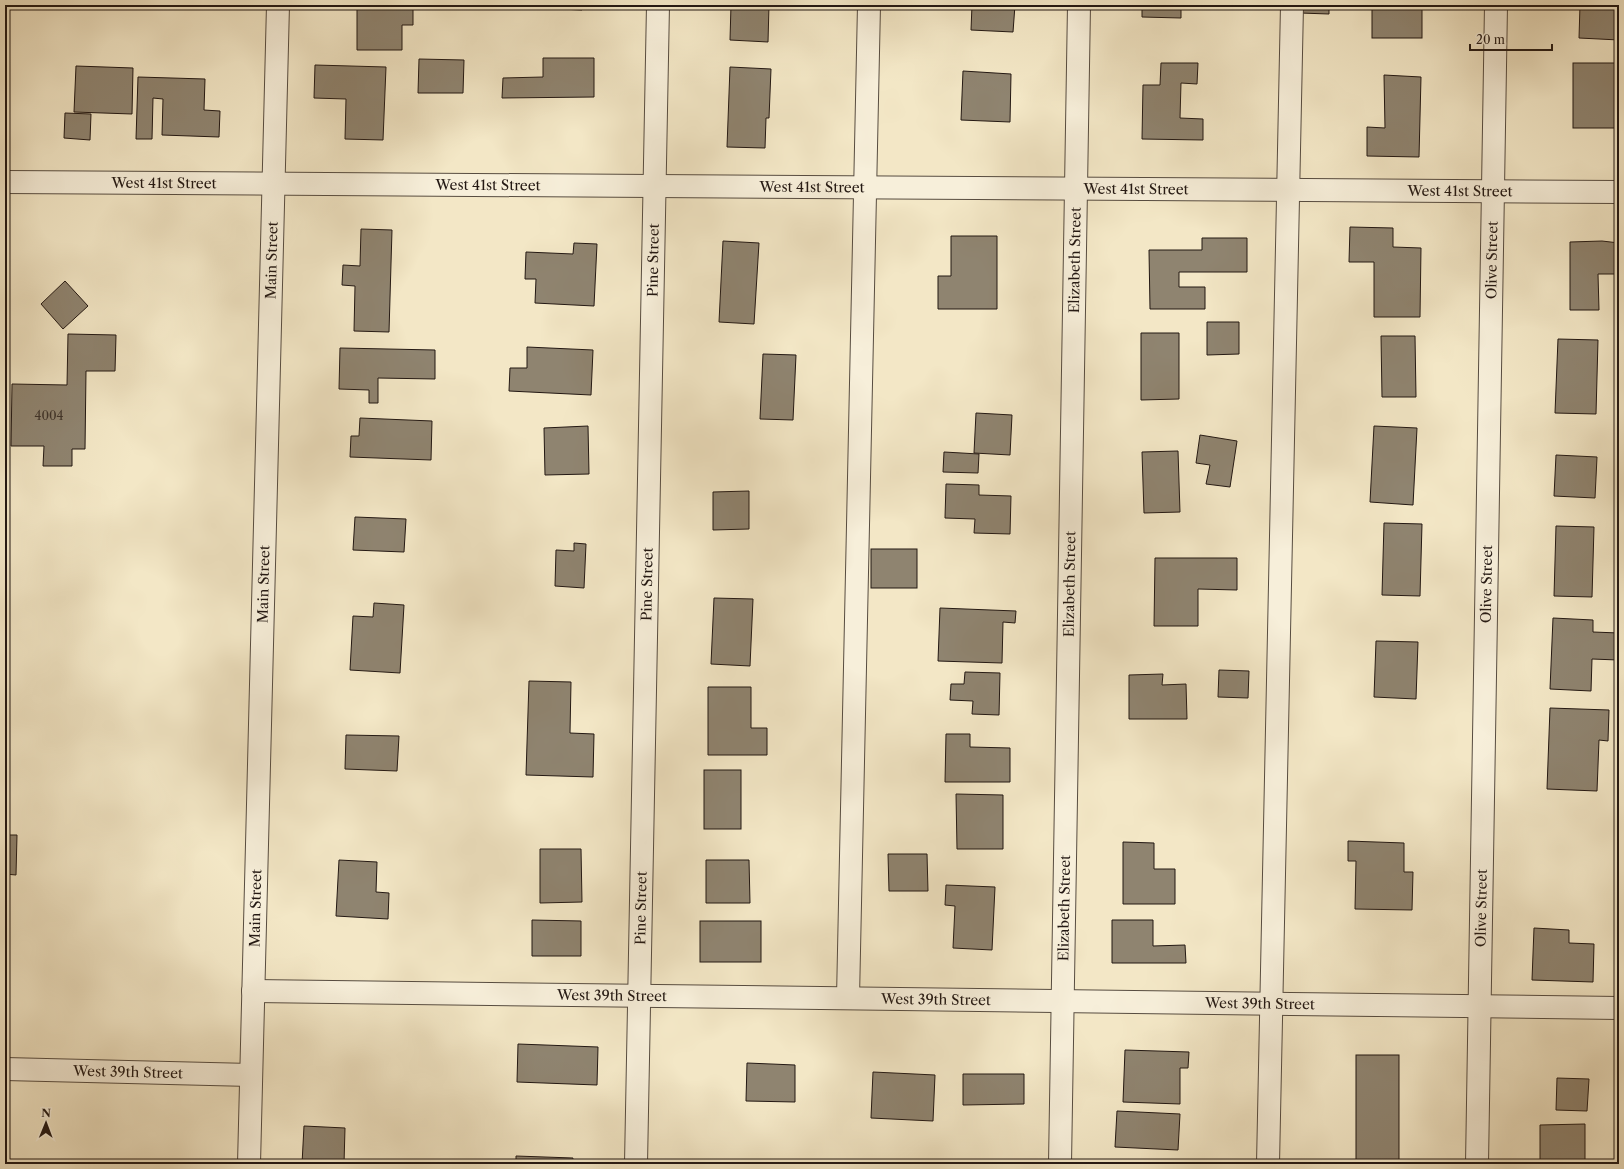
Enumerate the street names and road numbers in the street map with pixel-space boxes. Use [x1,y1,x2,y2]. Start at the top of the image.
street label: West 41st Street [110,174,217,192]
street label: West 41st Street [434,176,541,194]
street label: West 41st Street [758,178,865,196]
street label: West 41st Street [1082,180,1189,198]
street label: West 41st Street [1406,182,1513,200]
street label: Elizabeth Street [1065,207,1085,313]
street label: Main Street [262,221,282,299]
street label: Olive Street [1482,221,1501,299]
street label: Pine Street [643,223,663,297]
street label: Elizabeth Street [1060,531,1079,637]
street label: Main Street [254,545,273,623]
street label: Olive Street [1477,545,1496,623]
street label: Pine Street [637,547,657,621]
street label: Elizabeth Street [1054,855,1074,961]
street label: Main Street [245,869,265,947]
street label: Olive Street [1472,869,1491,947]
street label: Pine Street [631,871,651,945]
street label: West 39th Street [556,986,667,1005]
street label: West 39th Street [880,990,991,1009]
street label: West 39th Street [1204,994,1315,1013]
street label: West 39th Street [72,1062,183,1082]

